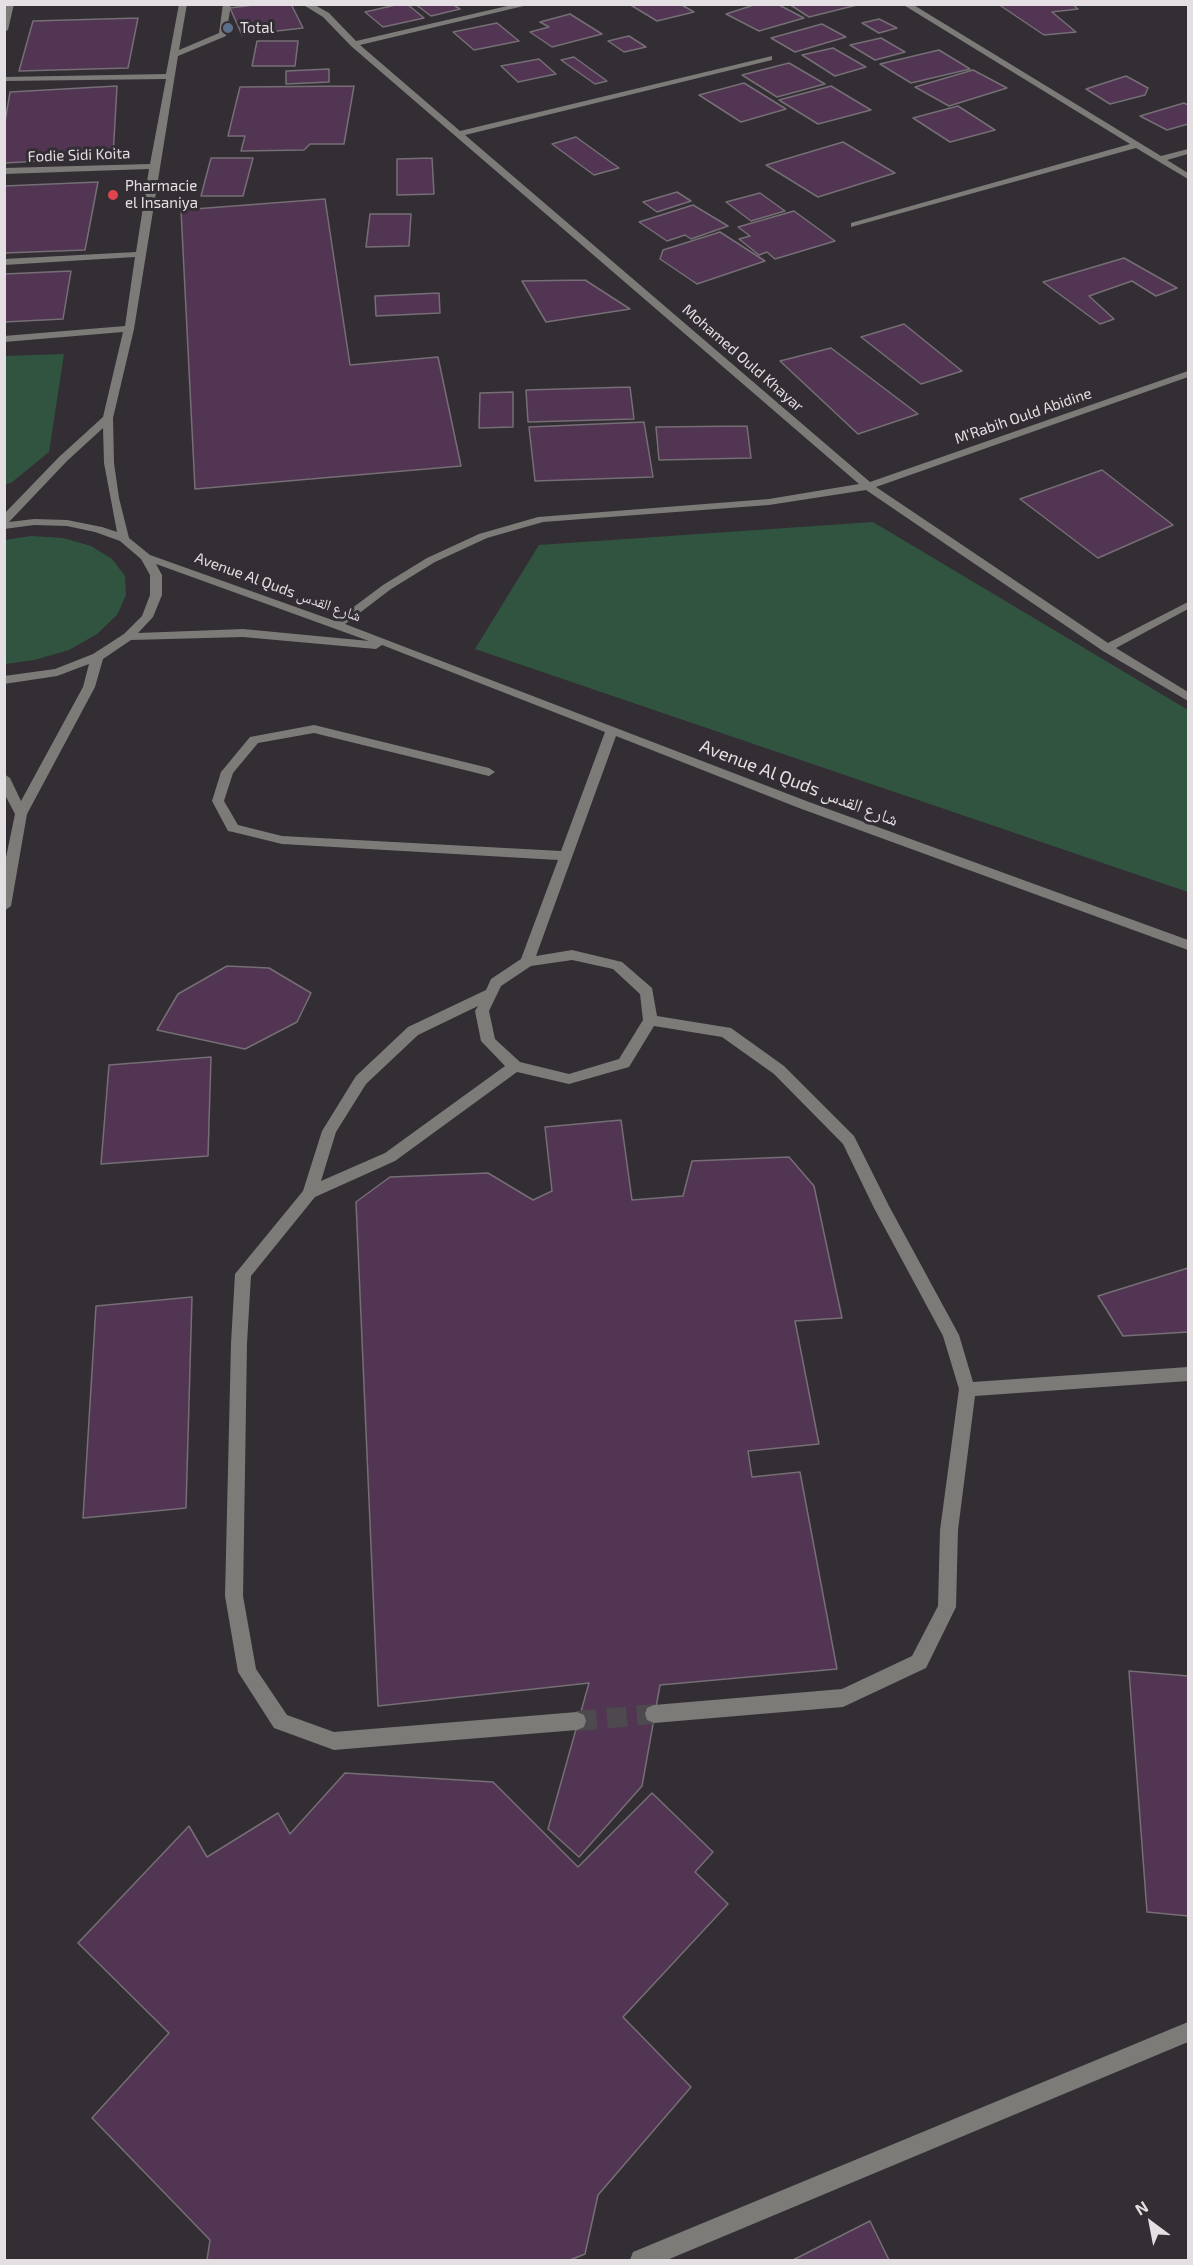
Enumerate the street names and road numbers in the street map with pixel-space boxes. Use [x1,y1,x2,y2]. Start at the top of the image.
street label: Fodie Sidi Koita [27,144,131,166]
street label: Mohamed Ould Khayar [679,300,807,416]
street label: M'Rabih Ould Abidine [952,384,1094,448]
street label: Avenue Al Quds شارع القدس [192,549,364,625]
street label: Avenue Al Quds شارع القدس [697,735,901,831]

